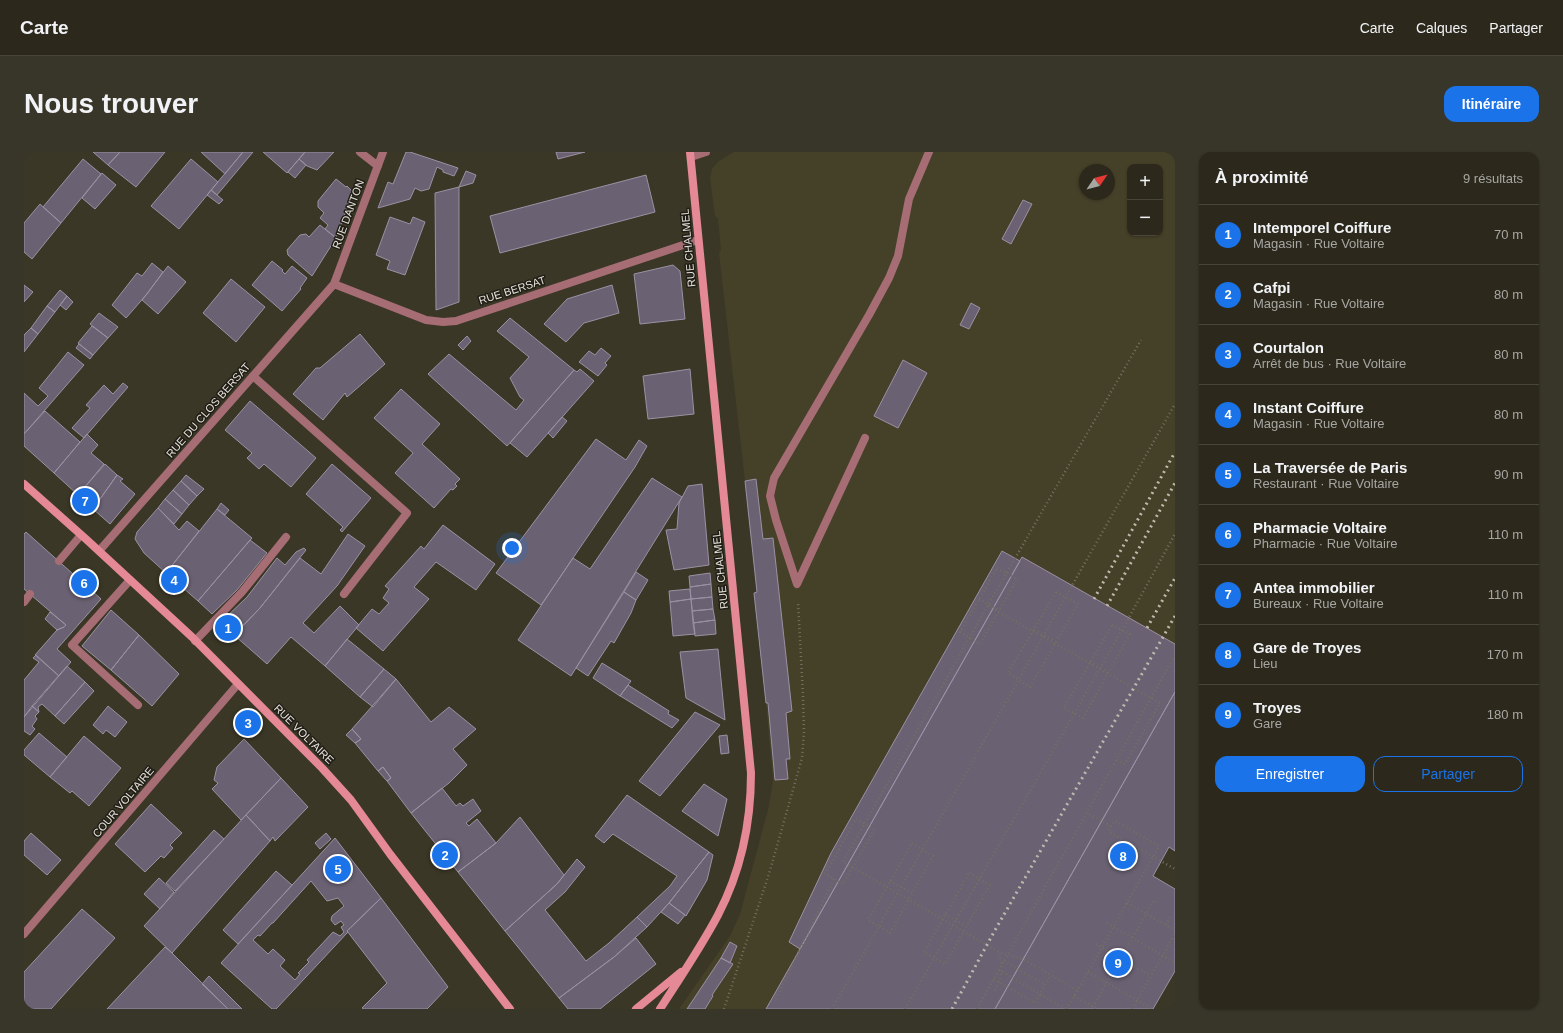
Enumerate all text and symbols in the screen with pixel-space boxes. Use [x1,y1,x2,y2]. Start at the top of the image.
text: Carte [20,17,69,38]
text: Carte [1360,20,1394,36]
text: Calques [1416,20,1467,36]
text: Partager [1489,20,1543,36]
button: Itinéraire [1444,86,1539,122]
text: Nous trouver [24,88,198,119]
north arrow [1079,164,1115,200]
map controls [1127,164,1163,236]
button: + [1127,164,1163,200]
text: À proximité [1215,168,1309,187]
text: 9 résultats [1463,171,1523,186]
street label: RUE DANTON [330,178,366,250]
button: − [1127,200,1163,236]
street label: RUE CHALMEL [679,209,697,287]
text: Intemporel Coiffure [1253,219,1391,236]
text: 1 [1224,227,1232,242]
text: 70 m [1494,227,1523,242]
text: Magasin · Rue Voltaire [1253,236,1385,251]
street label: RUE BERSAT [477,273,547,306]
text: Cafpi [1253,279,1291,296]
text: 2 [1224,287,1232,302]
text: 80 m [1494,287,1523,302]
text: Magasin · Rue Voltaire [1253,296,1385,311]
text: Courtalon [1253,339,1324,356]
text: 3 [1224,347,1232,362]
text: 80 m [1494,347,1523,362]
text: Arrêt de bus · Rue Voltaire [1253,356,1406,371]
street label: RUE DU CLOS BERSAT [164,360,253,460]
text: Instant Coiffure [1253,399,1364,416]
text: 4 [1224,407,1232,422]
text: 80 m [1494,407,1523,422]
text: Magasin · Rue Voltaire [1253,416,1385,431]
text: La Traversée de Paris [1253,459,1407,476]
text: 5 [1224,467,1232,482]
text: 90 m [1494,467,1523,482]
text: Restaurant · Rue Voltaire [1253,476,1399,491]
pin: 7 [72,486,98,516]
text: Pharmacie Voltaire [1253,519,1387,536]
text: 6 [1224,527,1232,542]
text: 110 m [1488,527,1523,542]
street label: RUE CHALMEL [710,530,730,610]
text: Pharmacie · Rue Voltaire [1253,536,1398,551]
your location [502,538,522,558]
pin: 4 [161,565,187,595]
pin: 6 [71,568,97,598]
text: Antea immobilier [1253,579,1375,596]
text: 7 [1224,587,1232,602]
text: 110 m [1488,587,1523,602]
text: Bureaux · Rue Voltaire [1253,596,1384,611]
pin: 1 [215,613,241,643]
text: Gare de Troyes [1253,639,1361,656]
text: 8 [1224,647,1232,662]
text: 170 m [1487,647,1523,662]
text: Lieu [1253,656,1278,671]
text: Troyes [1253,699,1301,716]
street label: RUE VOLTAIRE [272,702,336,766]
text: 9 [1224,707,1232,722]
text: 180 m [1487,707,1523,722]
pin: 3 [235,708,261,738]
text: Gare [1253,716,1282,731]
button: Enregistrer [1215,756,1365,792]
button: Partager [1373,756,1523,792]
street label: COUR VOLTAIRE [90,764,156,840]
pin: 2 [432,840,458,870]
pin: 8 [1110,841,1136,871]
pin: 5 [325,854,351,884]
pin: 9 [1105,948,1131,978]

